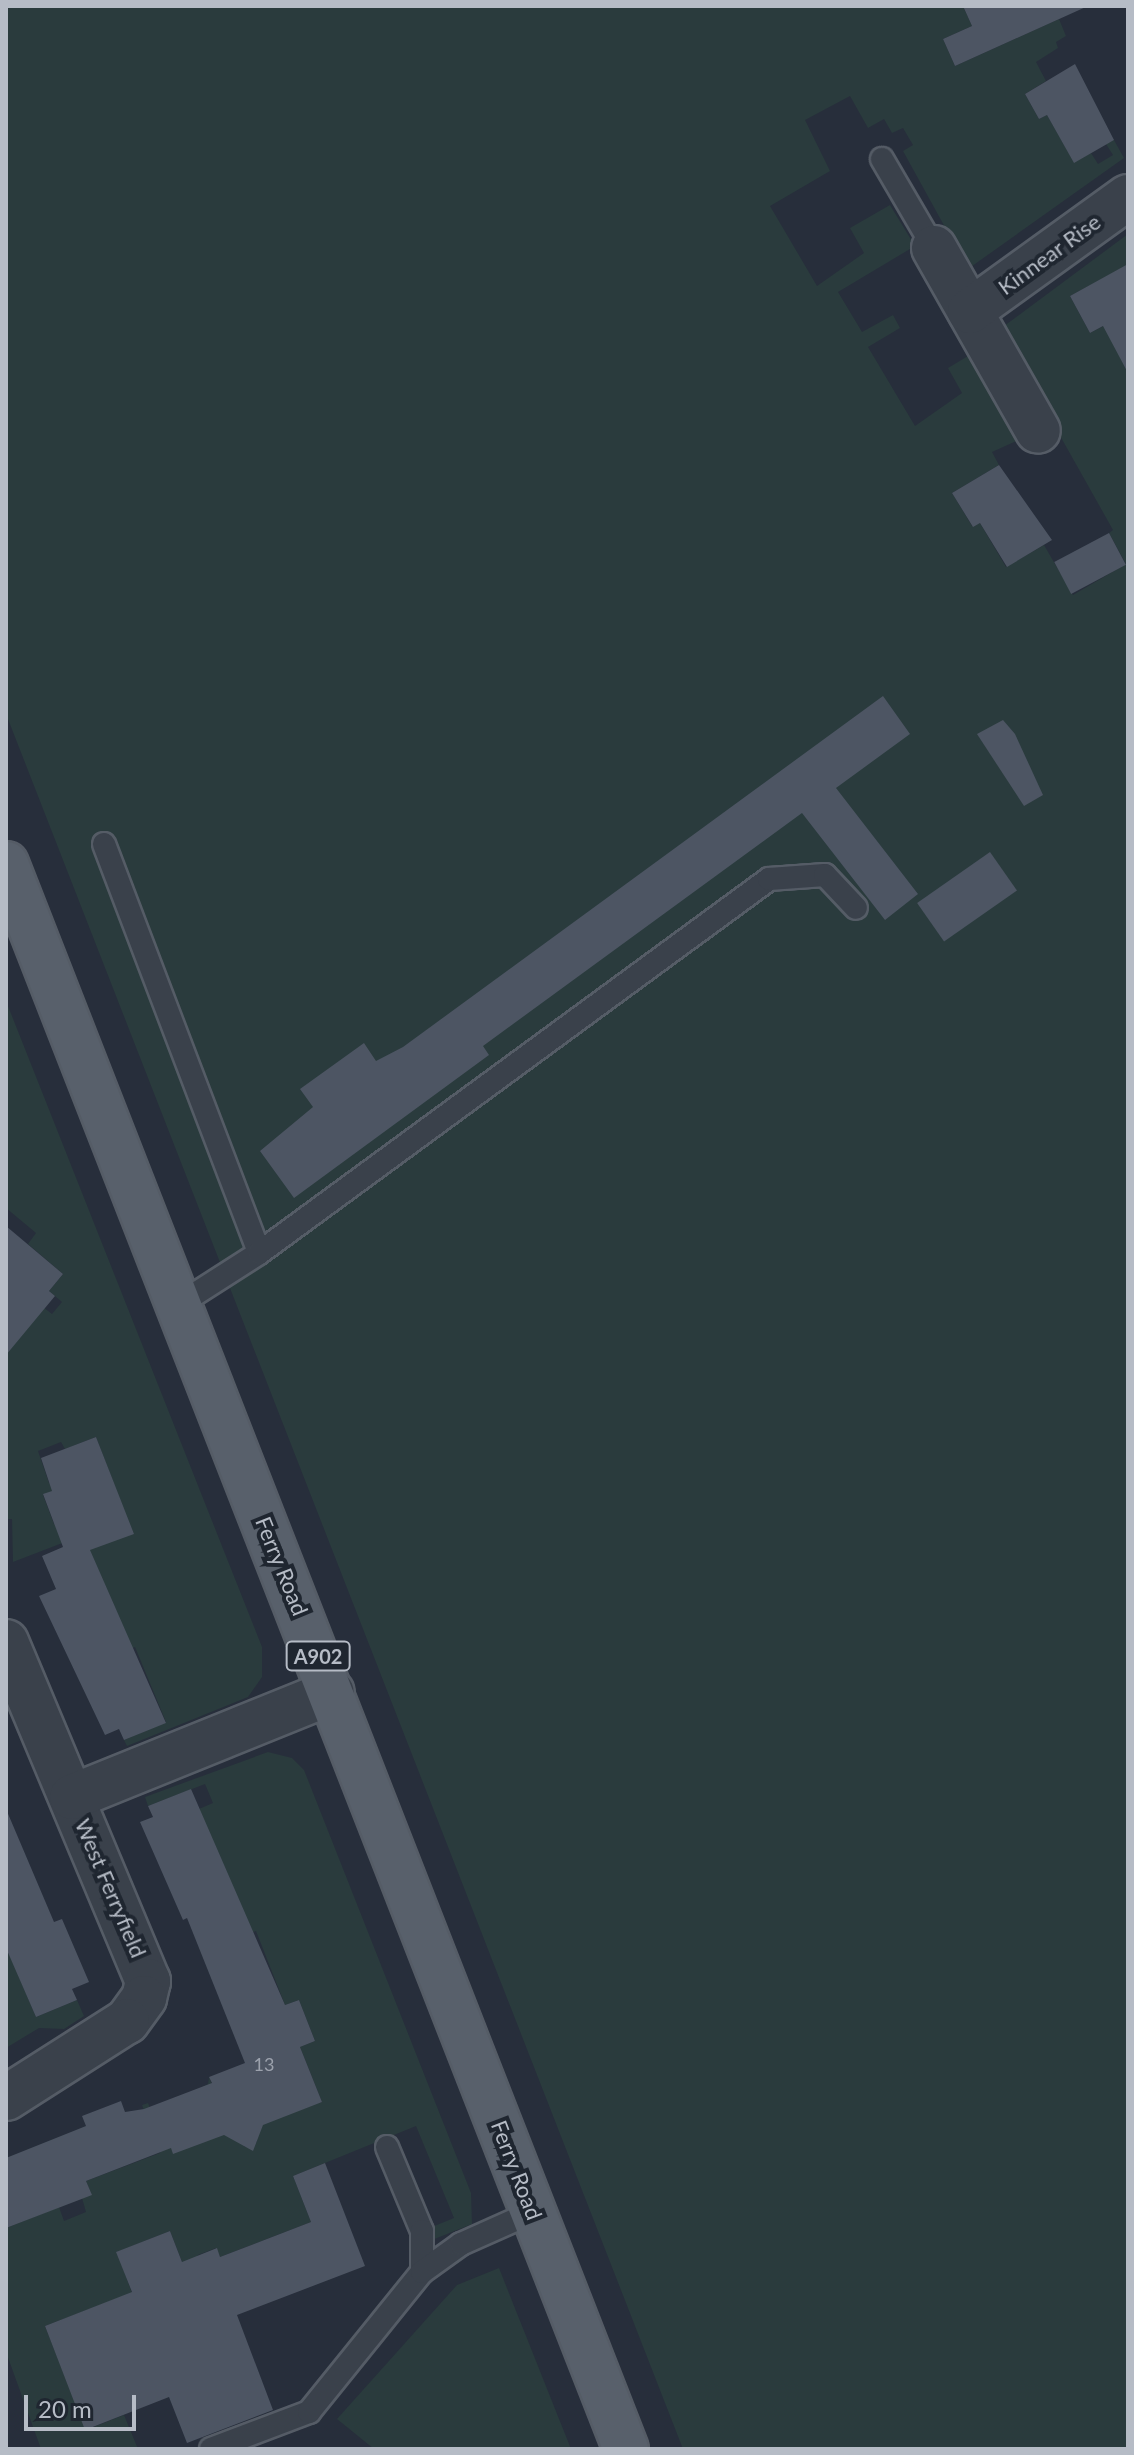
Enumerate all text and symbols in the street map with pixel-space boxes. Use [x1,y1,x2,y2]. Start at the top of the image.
street label: Kinnear Rise [992,208,1106,300]
street label: Ferry Road [250,1512,314,1620]
road number: A902 [284,1640,352,1672]
street label: West Ferryfield [70,1815,152,1961]
house number: 13 [254,2053,274,2075]
street label: Ferry Road [486,2116,548,2224]
scale bar [28,2379,140,2429]
text: 20 m [38,2394,92,2423]

